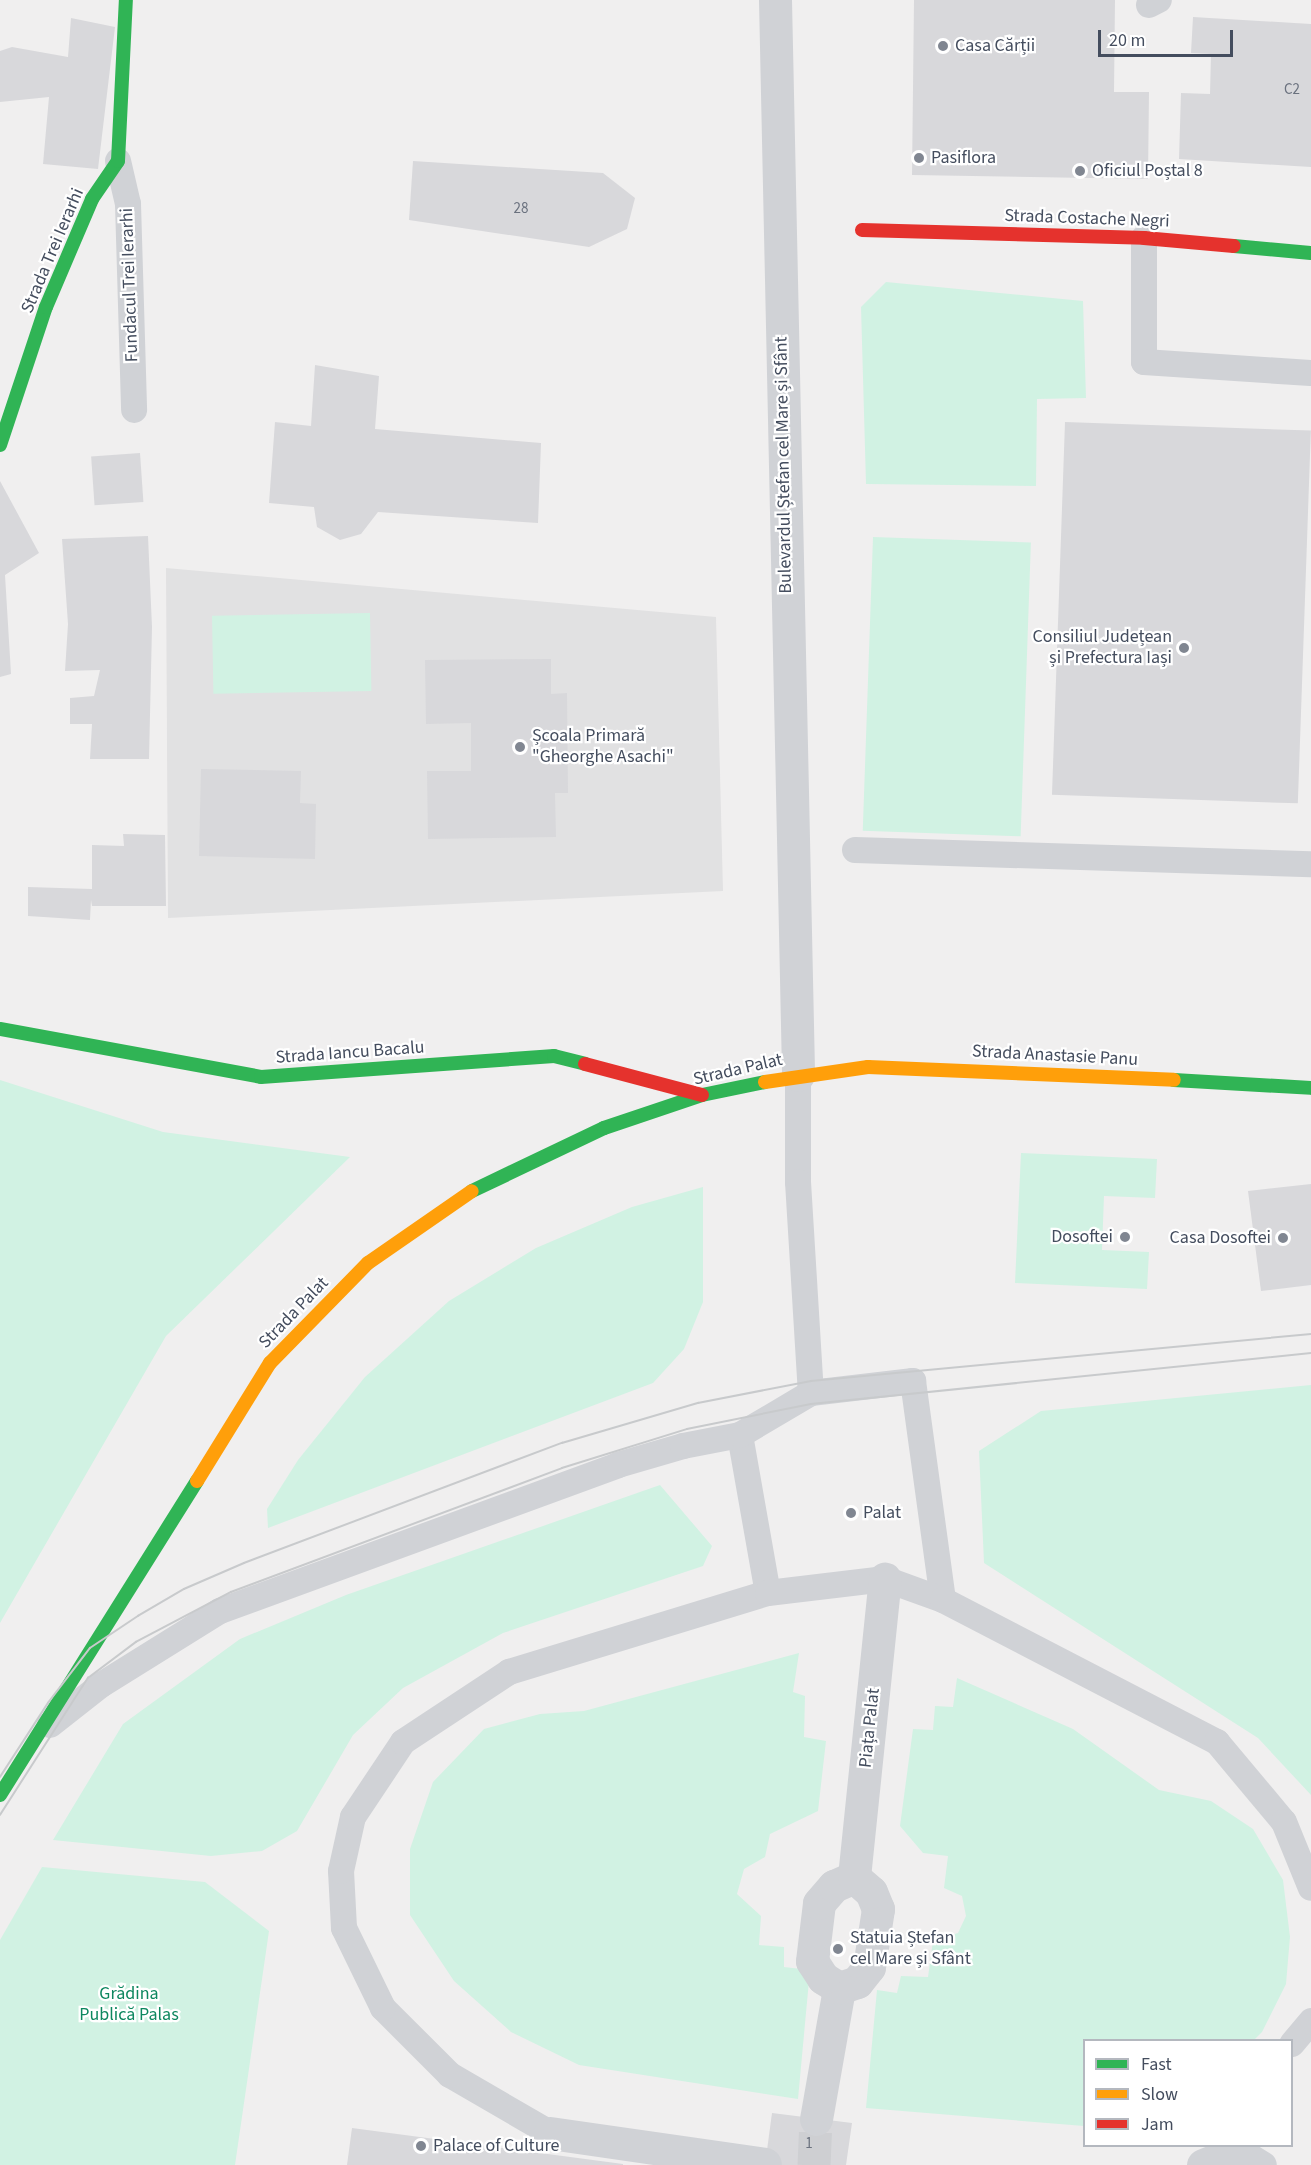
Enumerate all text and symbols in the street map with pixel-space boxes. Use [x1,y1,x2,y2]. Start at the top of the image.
scale bar [1101,18,1236,56]
text: 20 m [1109,28,1145,53]
place label: Casa Cărții [955,35,1035,57]
marker: Casa Cărții [936,39,950,53]
house number: C2 [1284,81,1300,99]
place label: Pasiflora [931,147,996,169]
marker: Pasiflora [912,151,926,165]
place label: Oficiul Poștal 8 [1092,160,1203,182]
marker: Oficiul Poștal 8 [1073,164,1087,178]
street label: Strada Trei Ierarhi [17,185,89,317]
house number: 28 [514,200,528,218]
street label: Strada Costache Negri [1004,205,1170,233]
street label: Fundacul Trei Ierarhi [117,207,143,363]
street label: Bulevardul Ștefan cel Mare și Sfânt [771,336,797,594]
place label: Consiliul Județean și Prefectura Iași [1033,627,1172,670]
marker: Consiliul Județean și Prefectura Iași [1177,641,1191,655]
place label: Școala Primară "Gheorghe Asachi" [532,726,674,768]
marker: Școala Primară "Gheorghe Asachi" [513,740,527,754]
street label: Strada Iancu Bacalu [275,1037,425,1069]
street label: Strada Anastasie Panu [971,1041,1139,1071]
street label: Strada Palat [691,1049,785,1091]
place label: Dosoftei [1051,1226,1113,1248]
place label: Casa Dosoftei [1170,1227,1271,1249]
marker: Dosoftei [1118,1230,1132,1244]
marker: Casa Dosoftei [1276,1231,1290,1245]
street label: Strada Palat [255,1273,333,1353]
place label: Palat [863,1502,901,1524]
marker: Palat [844,1506,858,1520]
street label: Piața Palat [855,1687,885,1769]
place label: Statuia Ștefan cel Mare și Sfânt [850,1928,971,1970]
marker: Statuia Ștefan cel Mare și Sfânt [831,1942,845,1956]
park label: Grădina Publică Palas [79,1984,179,2026]
legend [1083,2039,1293,2147]
text: Fast [1141,2052,1172,2077]
text: Slow [1141,2082,1178,2107]
text: Jam [1141,2112,1174,2137]
place label: Palace of Culture [433,2135,559,2157]
house number: 1 [805,2135,813,2153]
marker: Palace of Culture [414,2139,428,2153]

